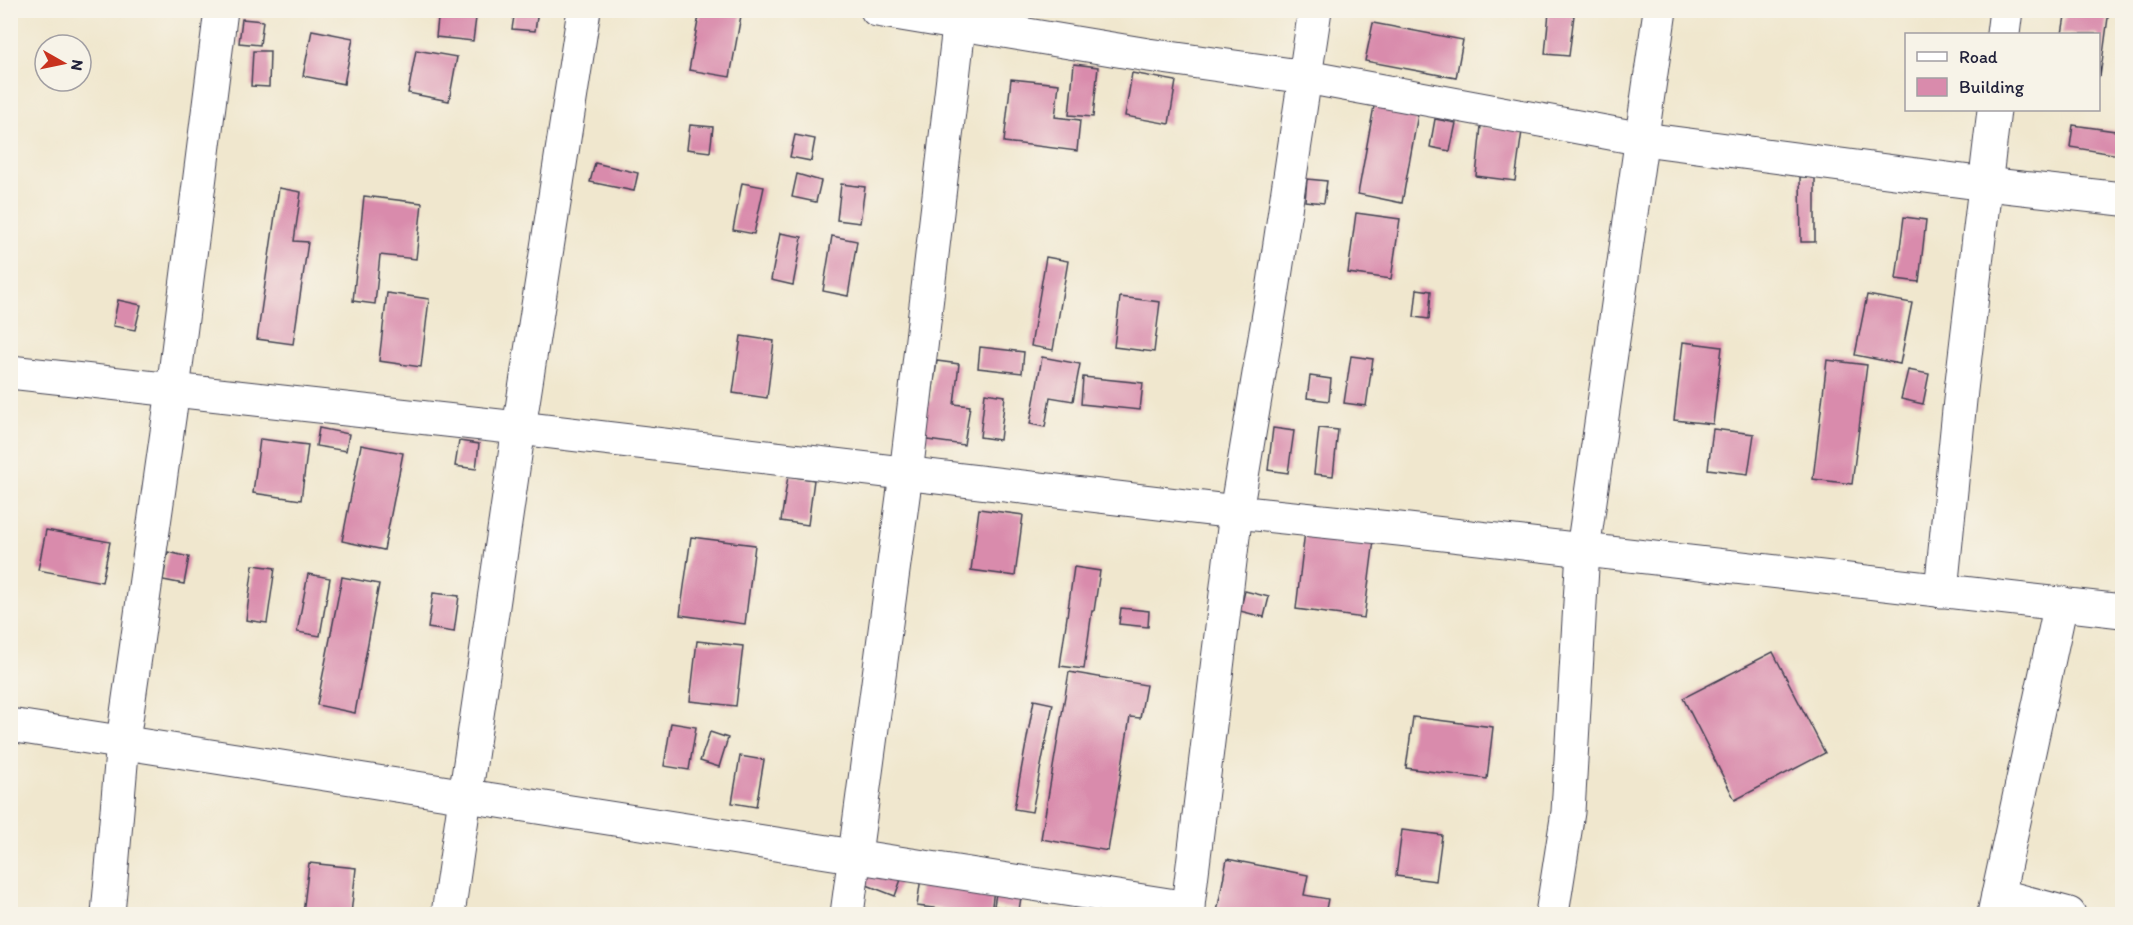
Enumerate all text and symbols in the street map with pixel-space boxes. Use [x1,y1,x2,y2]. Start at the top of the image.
north arrow [33,33,93,93]
legend [1905,33,2100,111]
text: Road [1959,46,1998,68]
text: N [67,58,88,72]
text: Building [1959,76,2025,98]

